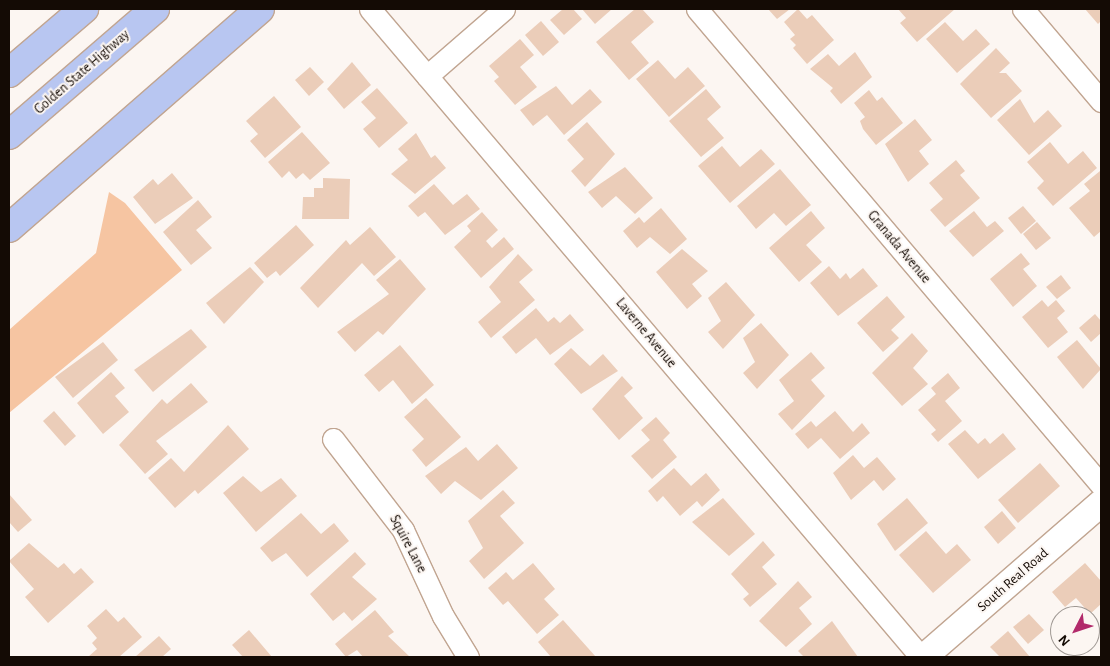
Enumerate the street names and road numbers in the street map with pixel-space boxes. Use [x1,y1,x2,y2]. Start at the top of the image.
street label: Golden State Highway [31,26,133,118]
street label: Granada Avenue [864,207,934,287]
street label: Laverne Avenue [612,295,680,371]
street label: Squire Lane [386,512,430,576]
street label: South Real Road [974,545,1052,615]

